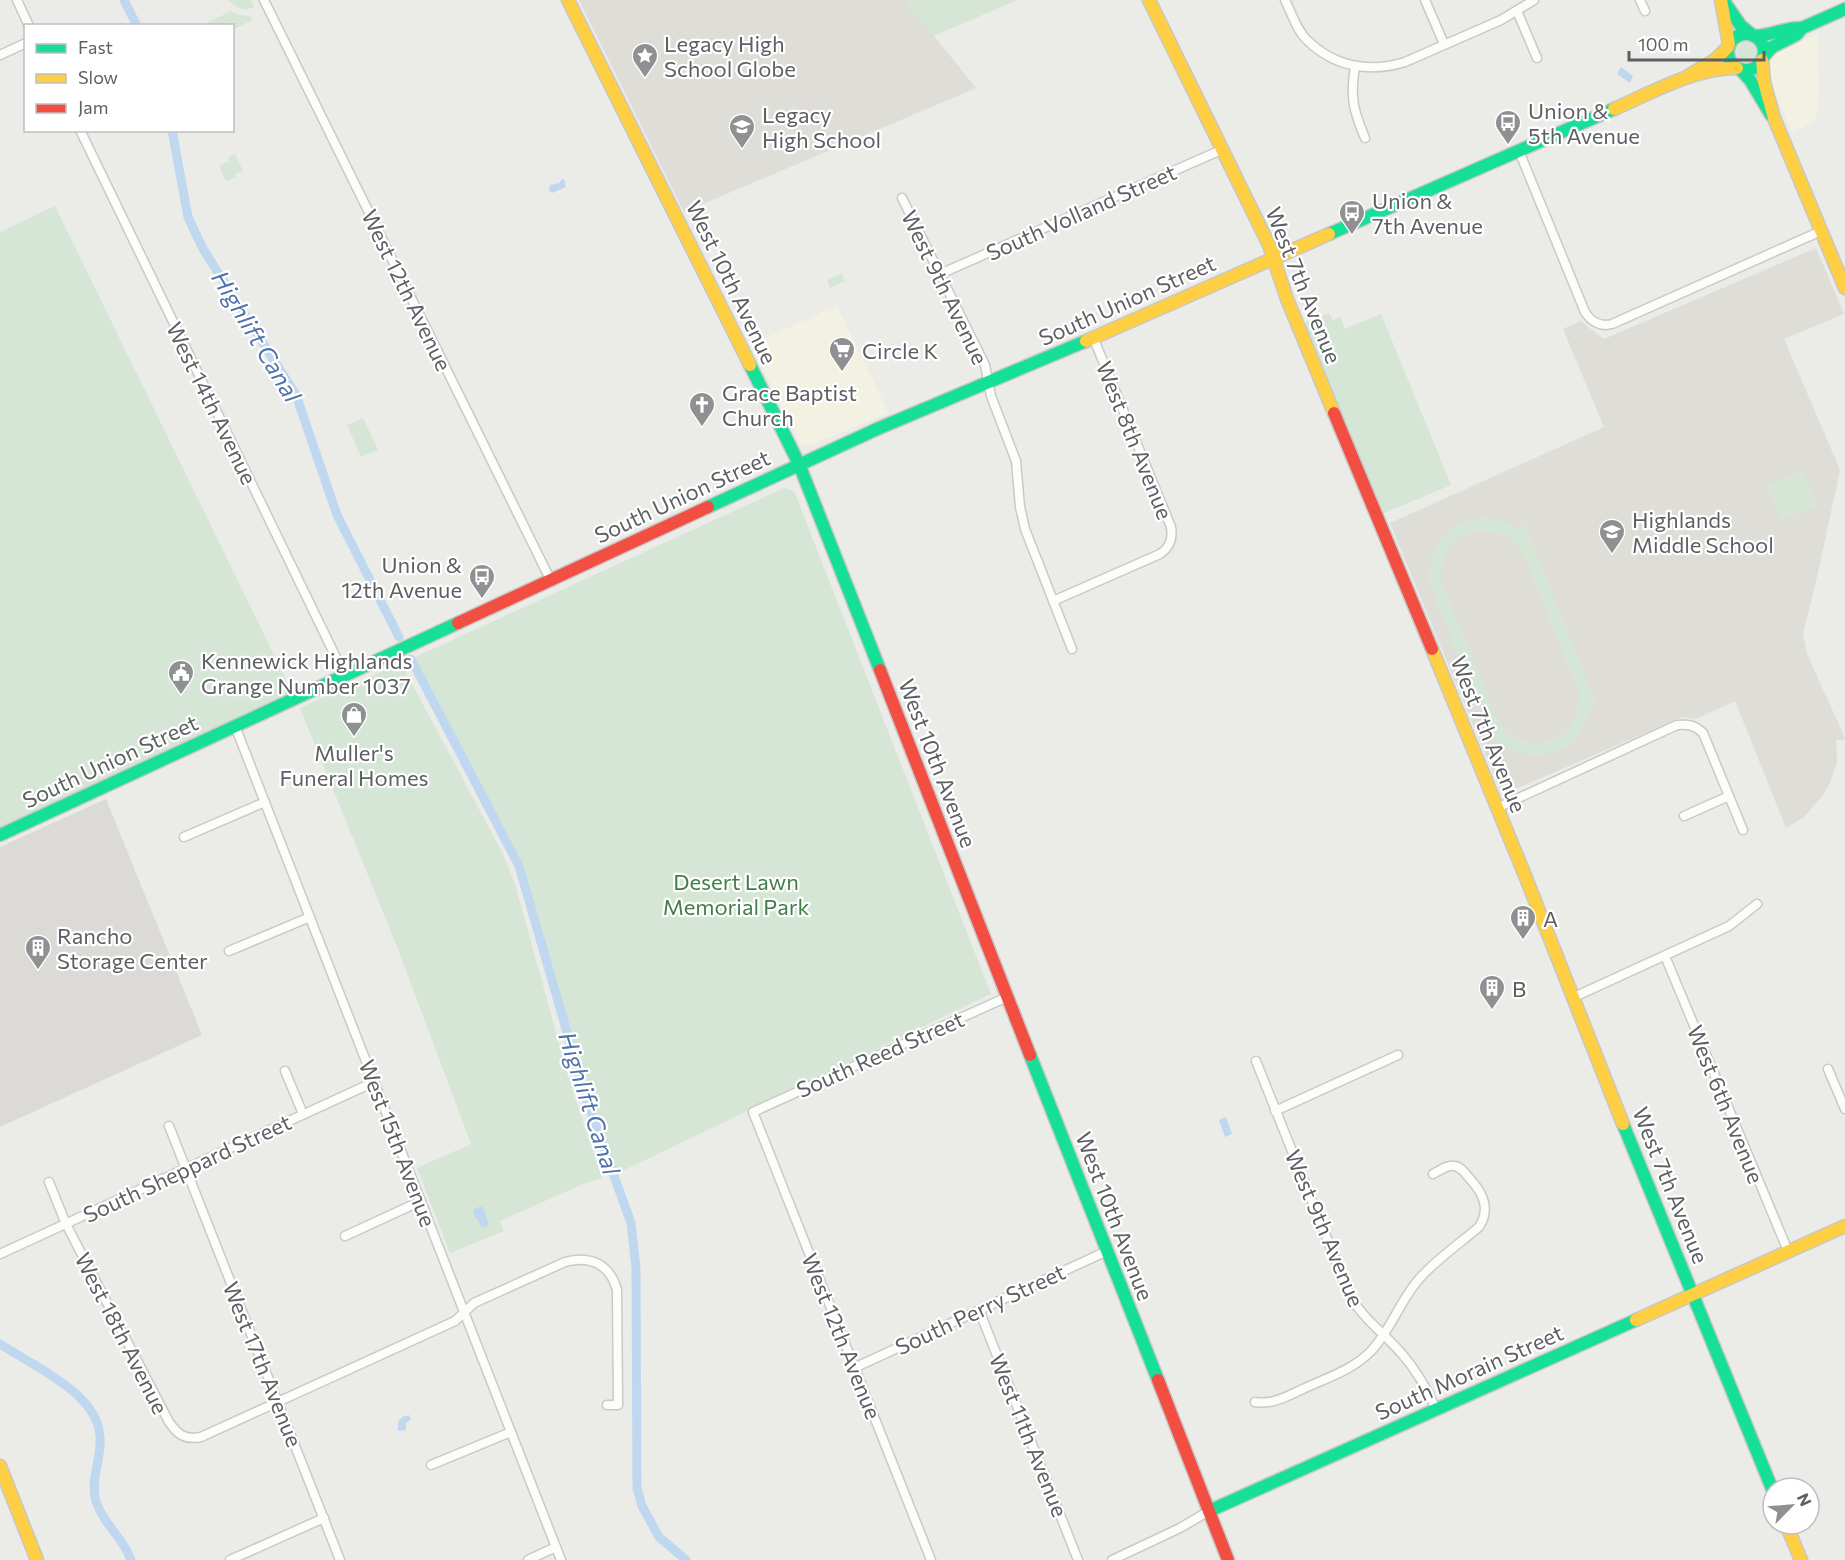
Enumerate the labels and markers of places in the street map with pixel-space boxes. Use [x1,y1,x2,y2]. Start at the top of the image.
place label: Legacy High School Globe [664,30,796,82]
place icon: Legacy High School Globe [630,41,660,79]
place label: Union & 5th Avenue [1528,97,1640,149]
place label: Legacy High School [762,101,881,153]
bus stop icon: Union & 5th Avenue [1493,108,1523,146]
school or university icon: Legacy High School [727,112,757,150]
place label: Union & 7th Avenue [1372,187,1483,239]
bus stop icon: Union & 7th Avenue [1337,198,1367,236]
supermarket icon: Circle K [827,335,857,373]
place label: Circle K [862,337,938,364]
place label: Grace Baptist Church [722,379,857,431]
church icon: Grace Baptist Church [687,390,717,428]
place label: Highlands Middle School [1632,506,1774,558]
school or university icon: Highlands Middle School [1597,517,1627,555]
place label: Union & 12th Avenue [341,551,462,603]
bus stop icon: Union & 12th Avenue [467,562,497,600]
place label: Kennewick Highlands Grange Number 1037 [201,647,413,699]
public building icon: Kennewick Highlands Grange Number 1037 [166,658,196,696]
shop icon: Muller's Funeral Homes [339,700,369,738]
place label: Muller's Funeral Homes [279,739,429,791]
building icon: A [1508,903,1538,941]
place label: A [1543,905,1558,932]
place label: Rancho Storage Center [57,922,208,974]
building icon: Rancho Storage Center [23,933,53,971]
building icon: B [1477,973,1507,1011]
place label: B [1512,975,1526,1002]

